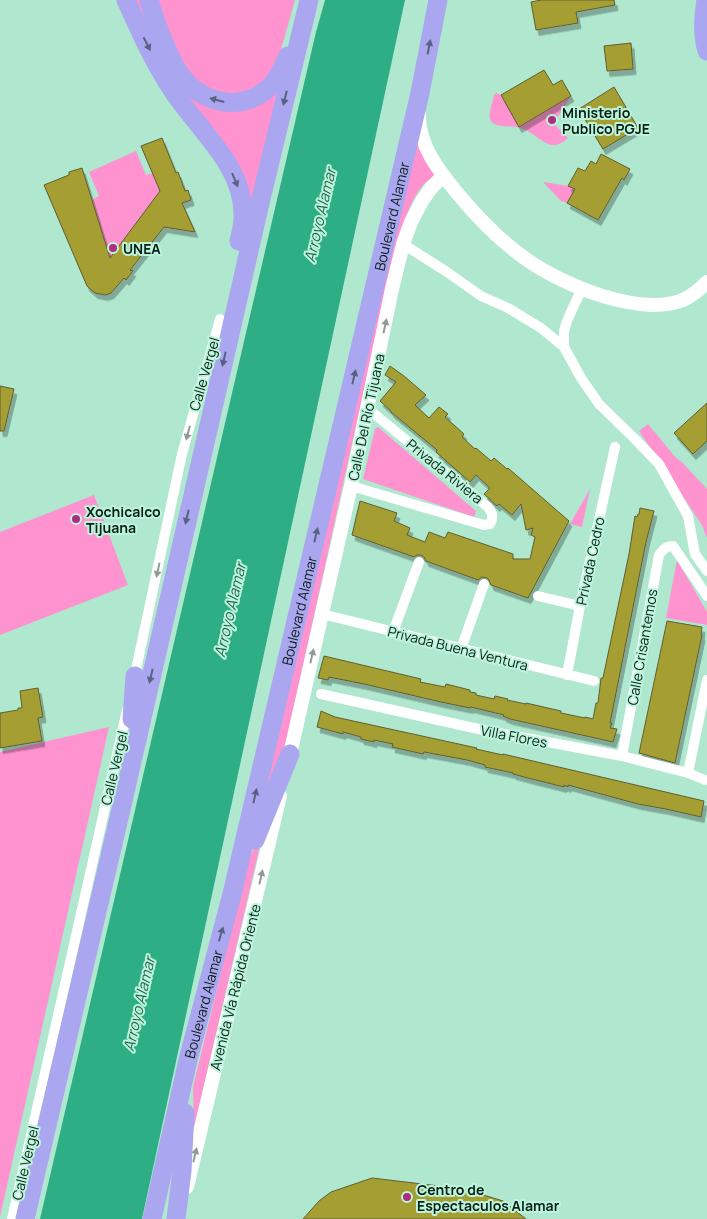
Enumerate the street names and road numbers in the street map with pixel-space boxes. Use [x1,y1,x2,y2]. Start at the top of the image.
street label: Boulevard Alamar [369,160,413,273]
street label: Calle Vergel [184,335,224,413]
street label: Calle Del Río Tijuana [343,352,389,482]
street label: Privada Riviera [403,434,487,508]
street label: Privada Cedro [571,515,609,607]
street label: Boulevard Alamar [277,554,321,667]
street label: Calle Crisantemos [622,587,662,707]
street label: Privada Buena Ventura [386,621,530,675]
street label: Villa Flores [479,720,549,752]
street label: Calle Vergel [96,729,132,807]
street label: Avenida Vía Rápida Oriente [205,902,265,1072]
street label: Boulevard Alamar [179,948,226,1060]
street label: Calle Vergel [7,1124,43,1202]

